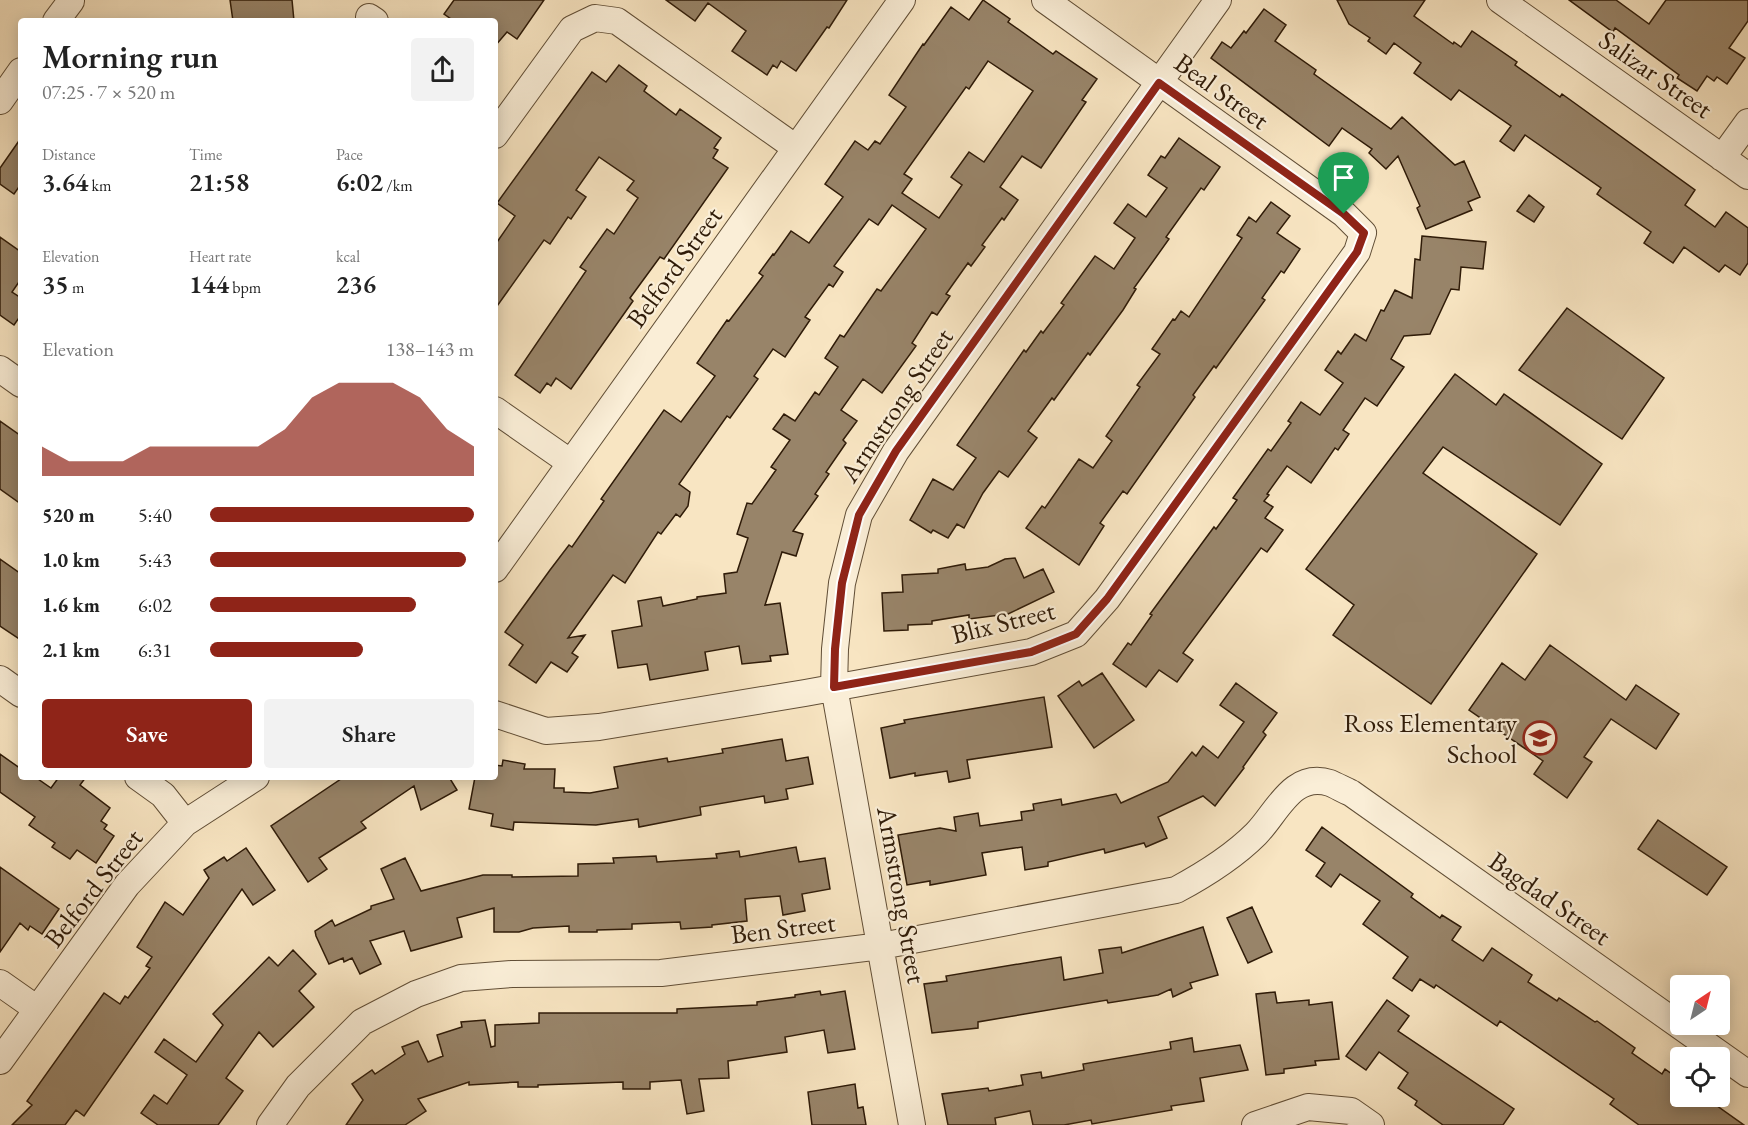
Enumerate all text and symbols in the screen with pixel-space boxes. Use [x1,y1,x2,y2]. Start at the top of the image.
street label: Salizar Street [1592,22,1720,126]
text: Morning run [42,35,219,78]
button: share [411,38,474,101]
street label: Beal Street [1168,45,1277,137]
text: 07:25 · 7 × 520 m [42,79,175,105]
text: Distance [42,144,95,165]
text: Time [189,144,222,165]
text: Pace [336,144,363,165]
pin [1318,152,1369,214]
icon: arrive [1327,161,1360,194]
text: 3.64 [42,165,88,199]
text: 21:58 [189,165,249,199]
text: 6:02 [336,165,383,199]
text: km [88,175,111,196]
text: /km [383,175,413,196]
street label: Belford Street [618,199,730,335]
text: Elevation [42,246,100,267]
text: Heart rate [189,246,251,267]
text: kcal [336,246,360,267]
text: 35 [42,267,69,301]
text: 144 [189,267,229,301]
text: 236 [336,267,376,301]
text: m [69,277,84,298]
text: bpm [229,277,261,298]
street label: Armstrong Street [831,321,961,490]
text: Elevation [42,336,114,362]
text: 138–143 m [386,336,474,362]
text: 520 m [42,502,95,528]
text: 5:40 [138,502,172,528]
text: 1.0 km [42,547,100,573]
text: 5:43 [138,547,172,573]
text: 1.6 km [42,592,100,618]
text: 6:02 [138,592,172,618]
street label: Blix Street [948,592,1059,652]
text: 2.1 km [42,637,100,663]
text: 6:31 [138,637,172,663]
button: Save [42,699,252,768]
button: Share [264,699,474,768]
place label: Ross Elementary School [1343,705,1517,771]
school or university icon: Ross Elementary School [1522,720,1558,756]
street label: Armstrong Street [869,803,935,987]
street label: Belford Street [36,821,151,955]
street label: Bagdad Street [1482,843,1618,953]
street label: Ben Street [729,904,838,952]
north arrow [1670,975,1730,1035]
map controls [1670,975,1730,1107]
button: locate [1670,1047,1730,1107]

